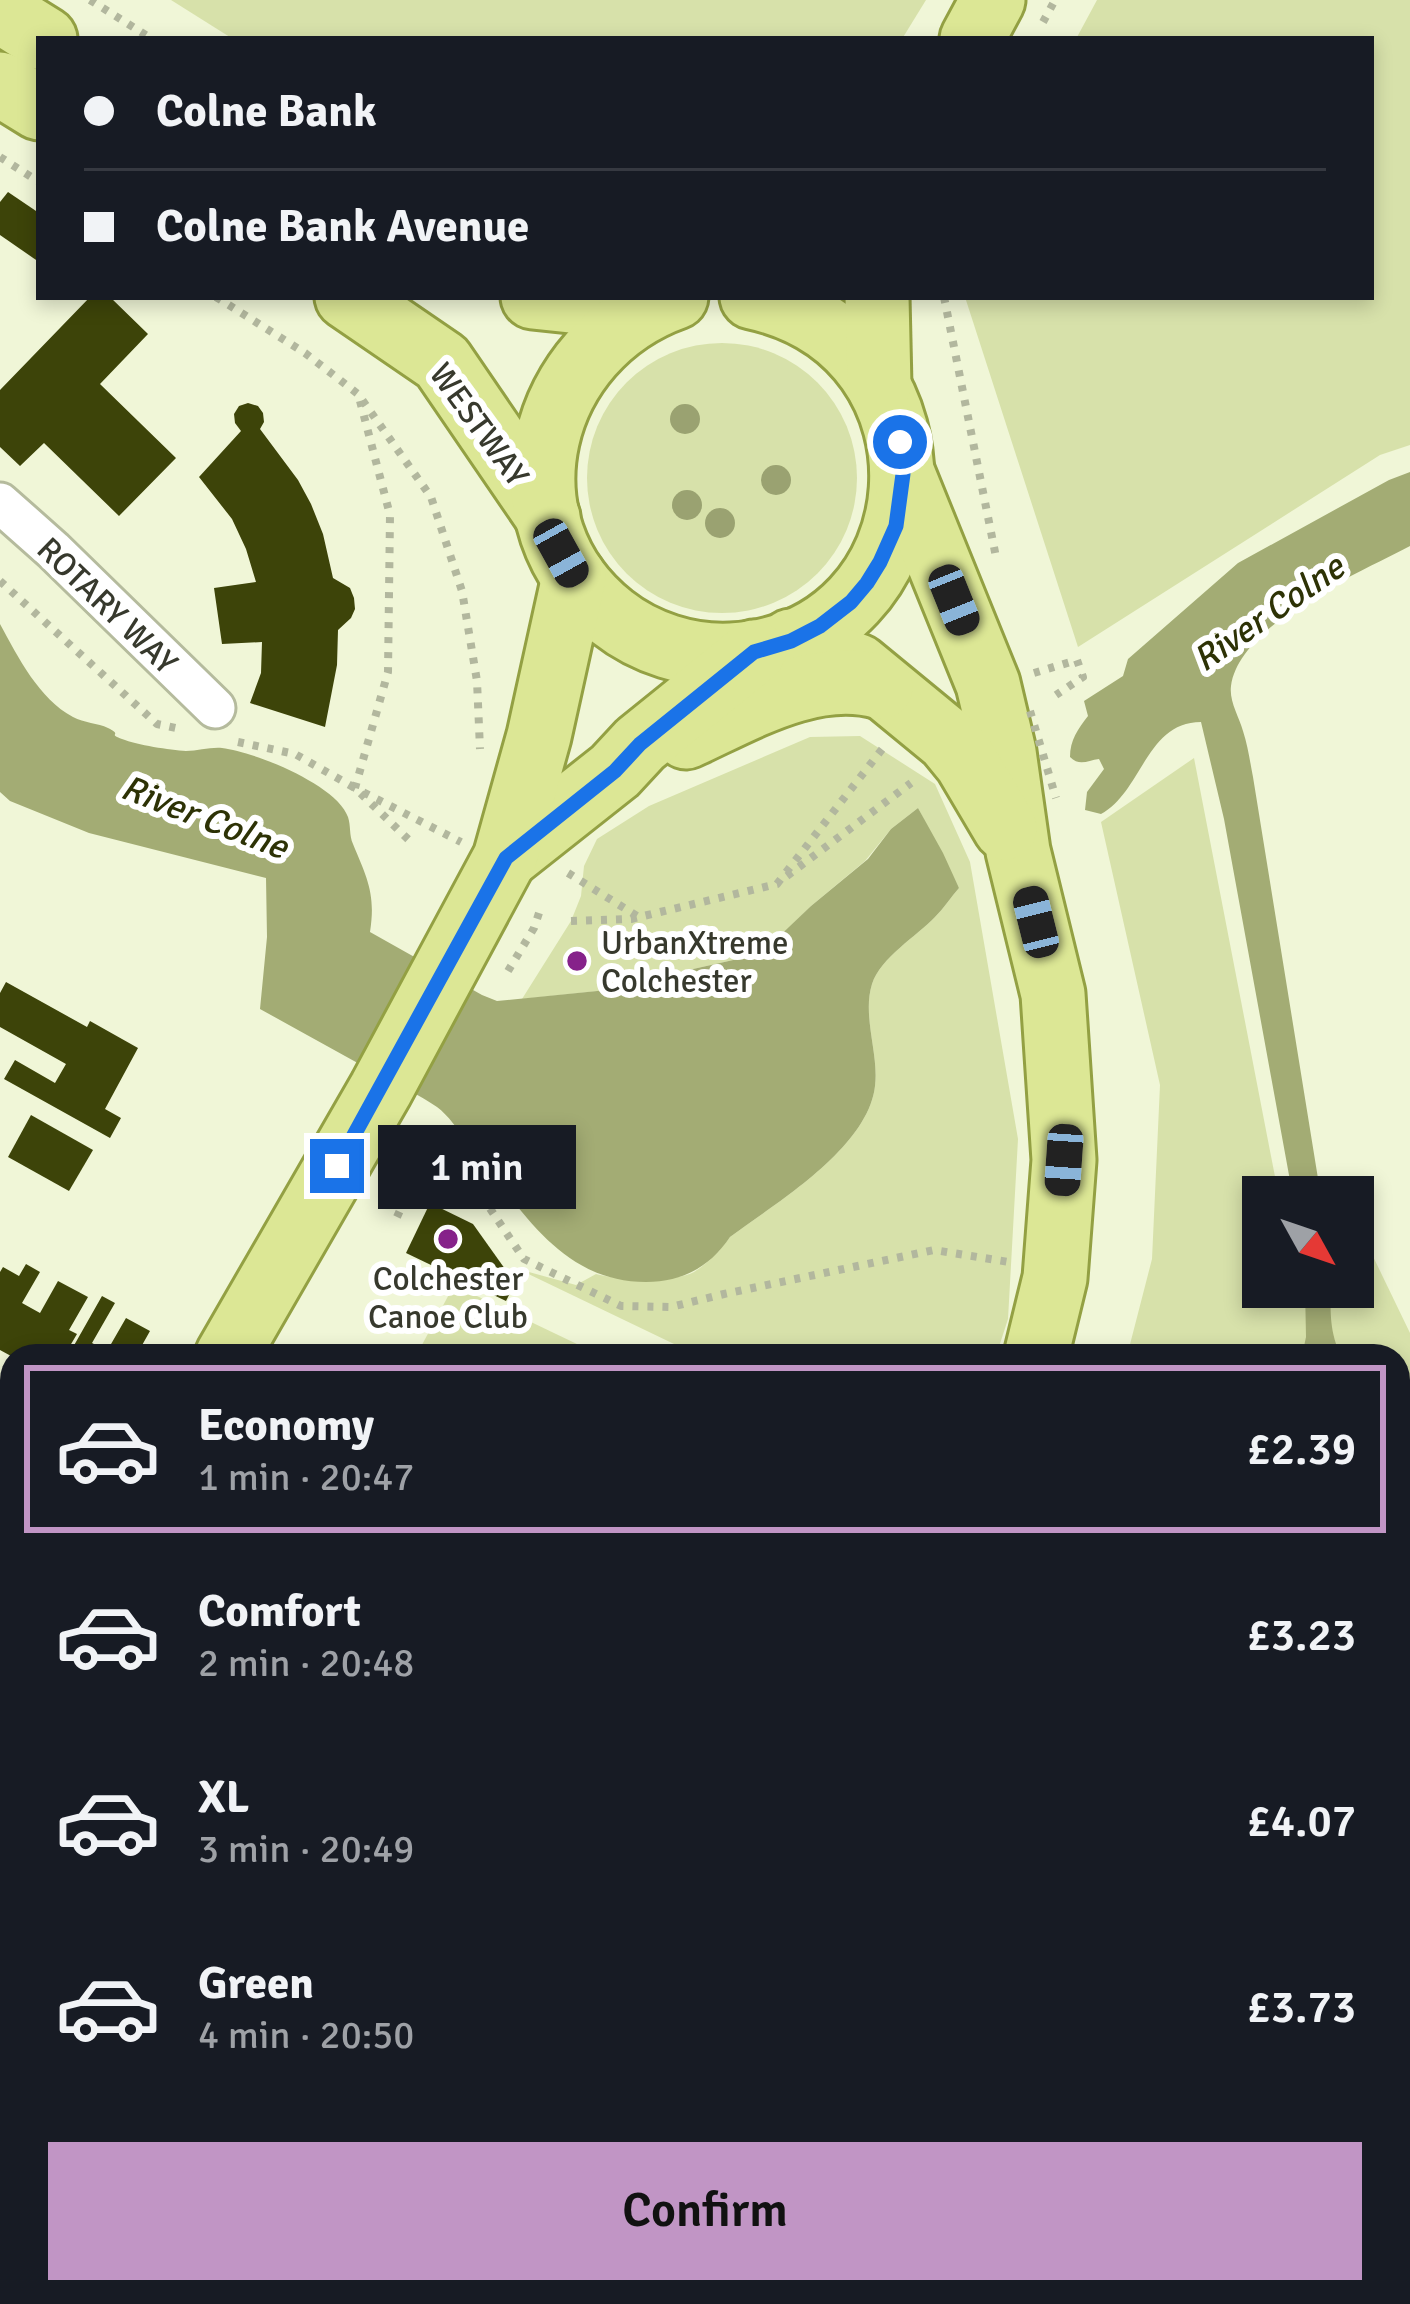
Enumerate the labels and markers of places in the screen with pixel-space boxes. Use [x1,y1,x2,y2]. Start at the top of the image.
place label: UrbanXtreme Colchester [601,923,789,1002]
marker: UrbanXtreme Colchester [564,948,590,974]
marker: Colchester Canoe Club [435,1226,461,1252]
place label: Colchester Canoe Club [368,1259,528,1338]

